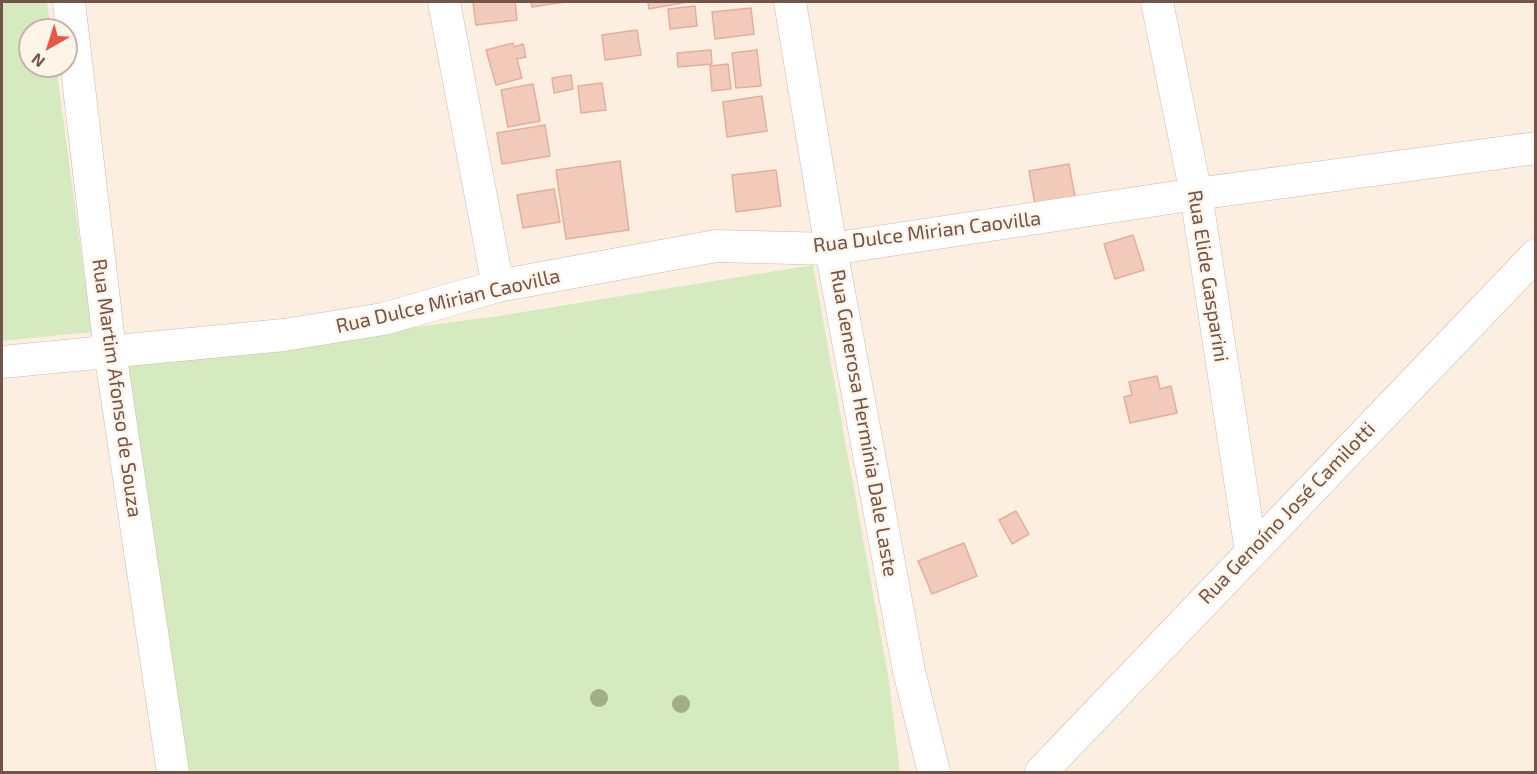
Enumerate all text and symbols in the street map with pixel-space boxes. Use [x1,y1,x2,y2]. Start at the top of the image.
north arrow [18,18,78,78]
text: N [27,50,48,72]
street label: Rua Elide Gasparini [1183,188,1233,364]
street label: Rua Dulce Mirian Caovilla [812,206,1042,258]
street label: Rua Martim Afonso de Souza [87,257,147,519]
street label: Rua Dulce Mirian Caovilla [334,264,562,338]
street label: Rua Generosa Hermínia Dale Laste [825,268,903,578]
street label: Rua Genoíno José Camilotti [1194,417,1380,609]

